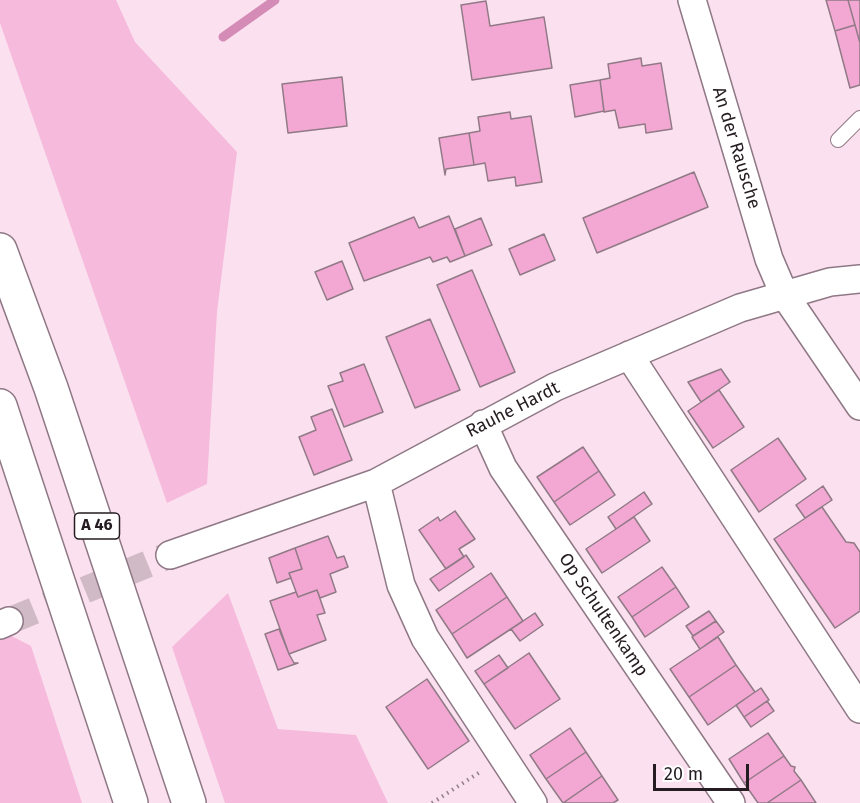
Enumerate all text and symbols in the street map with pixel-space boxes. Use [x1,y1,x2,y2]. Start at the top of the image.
street label: An der Rausche [707,84,765,212]
street label: Rauhe Hardt [463,377,563,443]
road number: A 46 [74,513,120,539]
street label: Op Schultenkamp [554,549,652,681]
scale bar [656,752,752,790]
text: 20 m [664,763,703,785]

